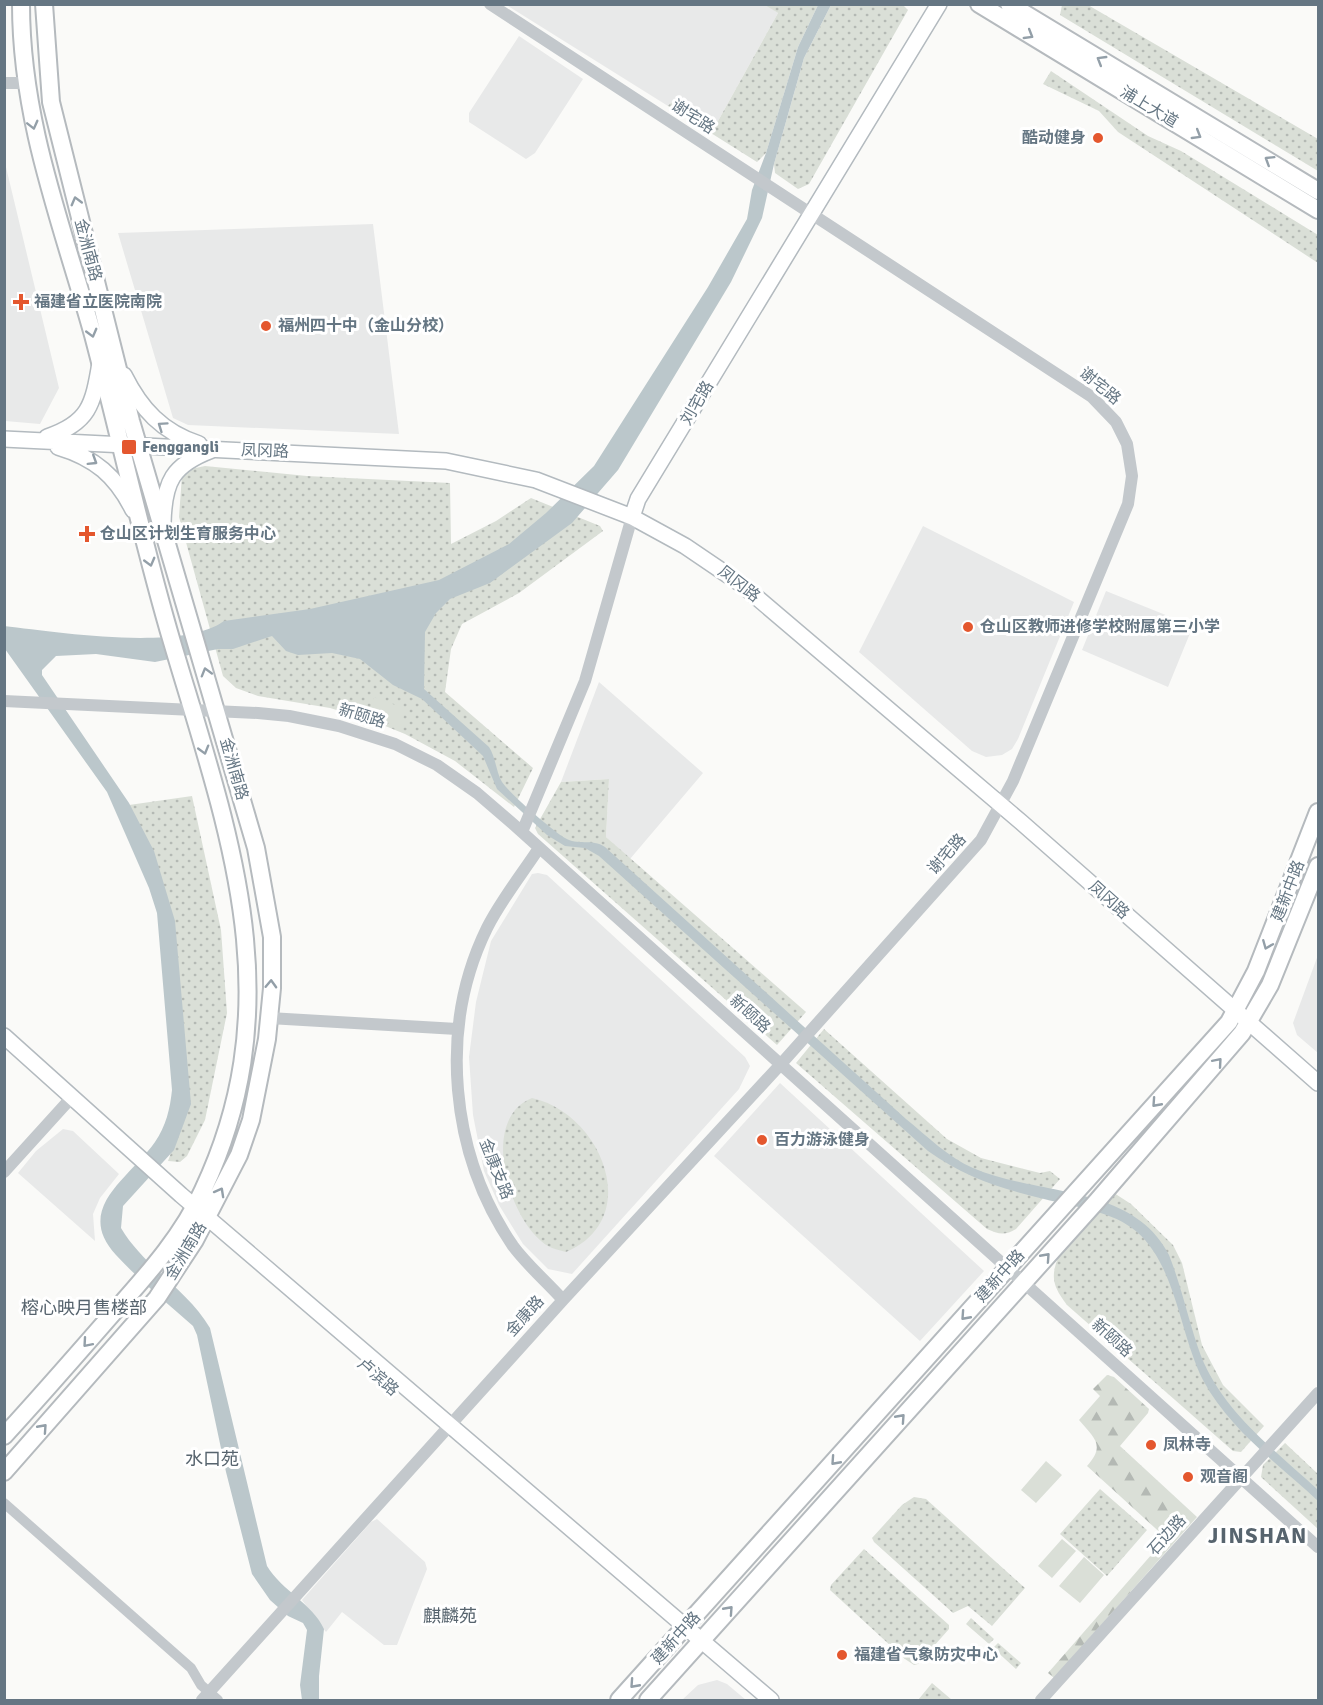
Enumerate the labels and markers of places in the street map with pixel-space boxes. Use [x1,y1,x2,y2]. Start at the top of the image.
place label: 酷动健身 [1022,128,1086,148]
marker: 酷动健身 [1091,131,1105,145]
place label: 福建省立医院南院 [34,292,162,312]
marker: 福建省立医院南院 [12,293,30,311]
place label: 福州四十中（金山分校） [278,316,454,336]
marker: 福州四十中（金山分校） [259,319,273,333]
place label: Fenggangli [142,437,219,457]
marker: Fenggangli [120,438,138,456]
place label: 仓山区计划生育服务中心 [100,524,276,544]
marker: 仓山区计划生育服务中心 [78,525,96,543]
place label: 仓山区教师进修学校附属第三小学 [980,617,1220,637]
marker: 仓山区教师进修学校附属第三小学 [961,620,975,634]
place label: 百力游泳健身 [774,1130,870,1150]
marker: 百力游泳健身 [755,1133,769,1147]
place label: 凤林寺 [1163,1435,1211,1455]
marker: 凤林寺 [1144,1438,1158,1452]
place label: 观音阁 [1200,1467,1248,1487]
marker: 观音阁 [1181,1470,1195,1484]
place label: 福建省气象防灾中心 [854,1645,998,1665]
marker: 福建省气象防灾中心 [835,1648,849,1662]

